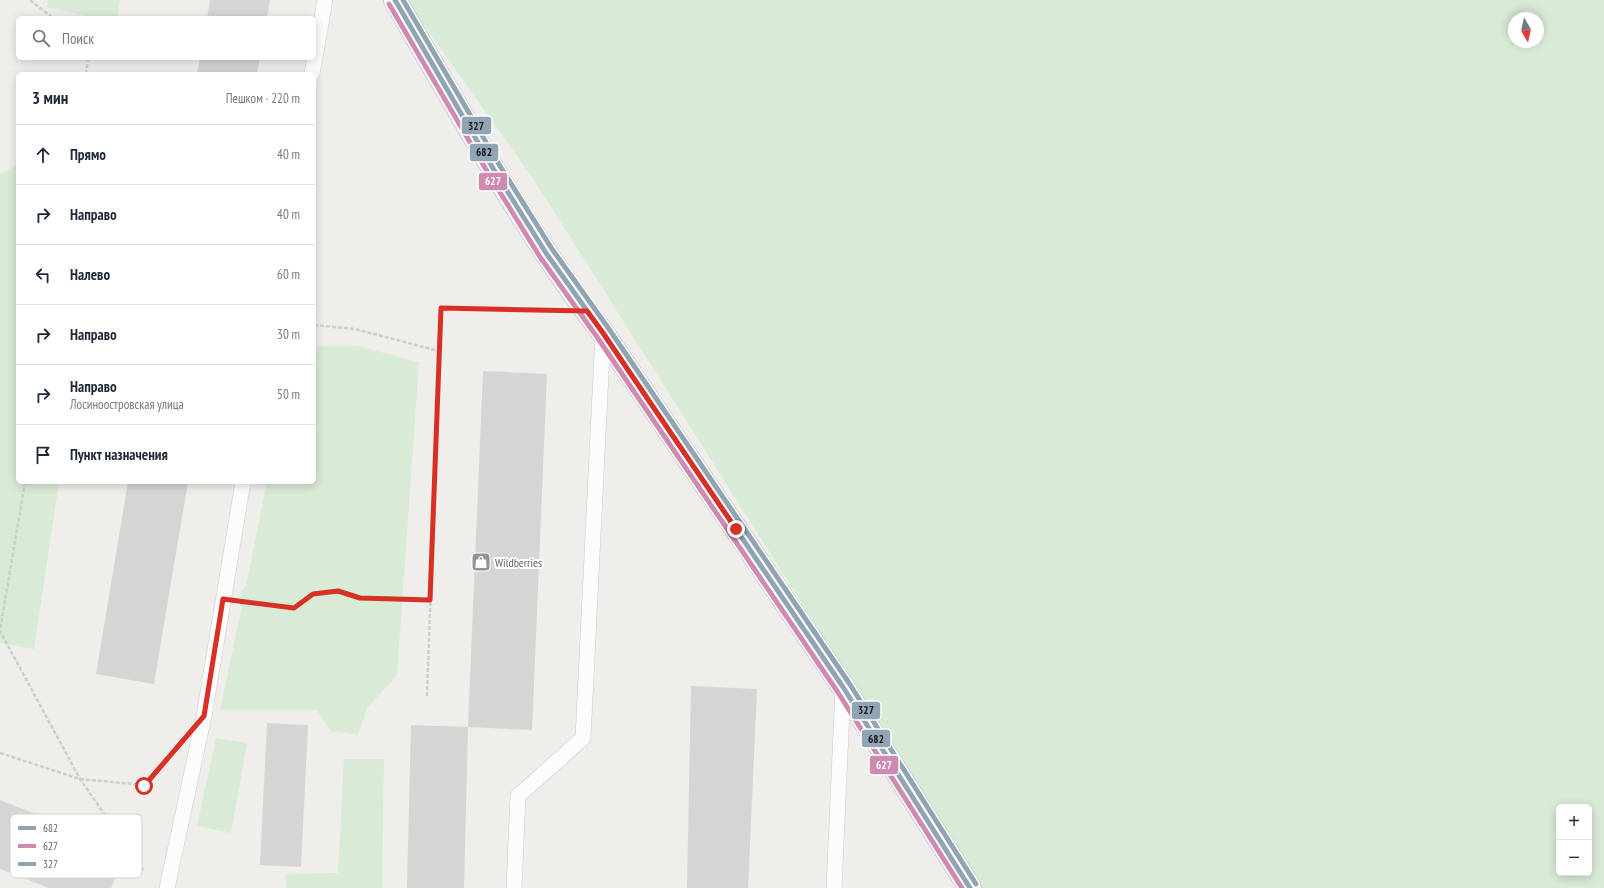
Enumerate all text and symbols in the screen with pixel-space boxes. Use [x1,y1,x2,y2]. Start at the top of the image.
north arrow [1508,12,1544,48]
search box [16,16,316,60]
icon: search [30,27,52,49]
text: Поиск [62,29,94,48]
text: 3 мин [32,87,68,109]
text: Пешком · 220 m [226,90,300,107]
line badge: 327 [461,116,492,135]
text: 327 [468,119,484,133]
line badge: 682 [469,143,499,162]
icon: ahead [32,144,54,166]
text: Прямо [70,145,106,164]
text: 682 [476,145,492,159]
text: 40 m [277,146,300,163]
line badge: 627 [478,172,508,191]
text: 627 [485,174,501,188]
icon: right [32,204,54,226]
text: Направо [70,205,117,224]
text: 40 m [277,206,300,223]
icon: left [32,264,54,286]
text: Налево [70,265,110,284]
text: 60 m [277,266,300,283]
icon: right [32,324,54,346]
text: Направо [70,325,117,344]
text: 30 m [277,326,300,343]
text: Направо [70,377,117,396]
icon: right [32,384,54,406]
text: 50 m [277,386,300,403]
text: Лосиноостровская улица [70,396,184,413]
icon: arrive [32,444,54,466]
text: Пункт назначения [70,445,168,464]
route end [727,520,745,538]
shop icon: Wildberries [470,551,492,573]
place label: Wildberries [495,555,542,570]
line badge: 327 [851,701,881,720]
text: 327 [858,703,874,717]
line badge: 682 [861,729,891,748]
text: 682 [868,732,884,746]
line badge: 627 [869,755,899,775]
text: 627 [876,758,892,772]
route start [135,777,153,795]
map controls [1556,804,1592,876]
button: + [1556,804,1592,840]
legend [10,814,142,878]
text: 682 [43,821,58,835]
text: 627 [43,839,58,853]
button: − [1556,840,1592,876]
text: 327 [43,857,58,871]

